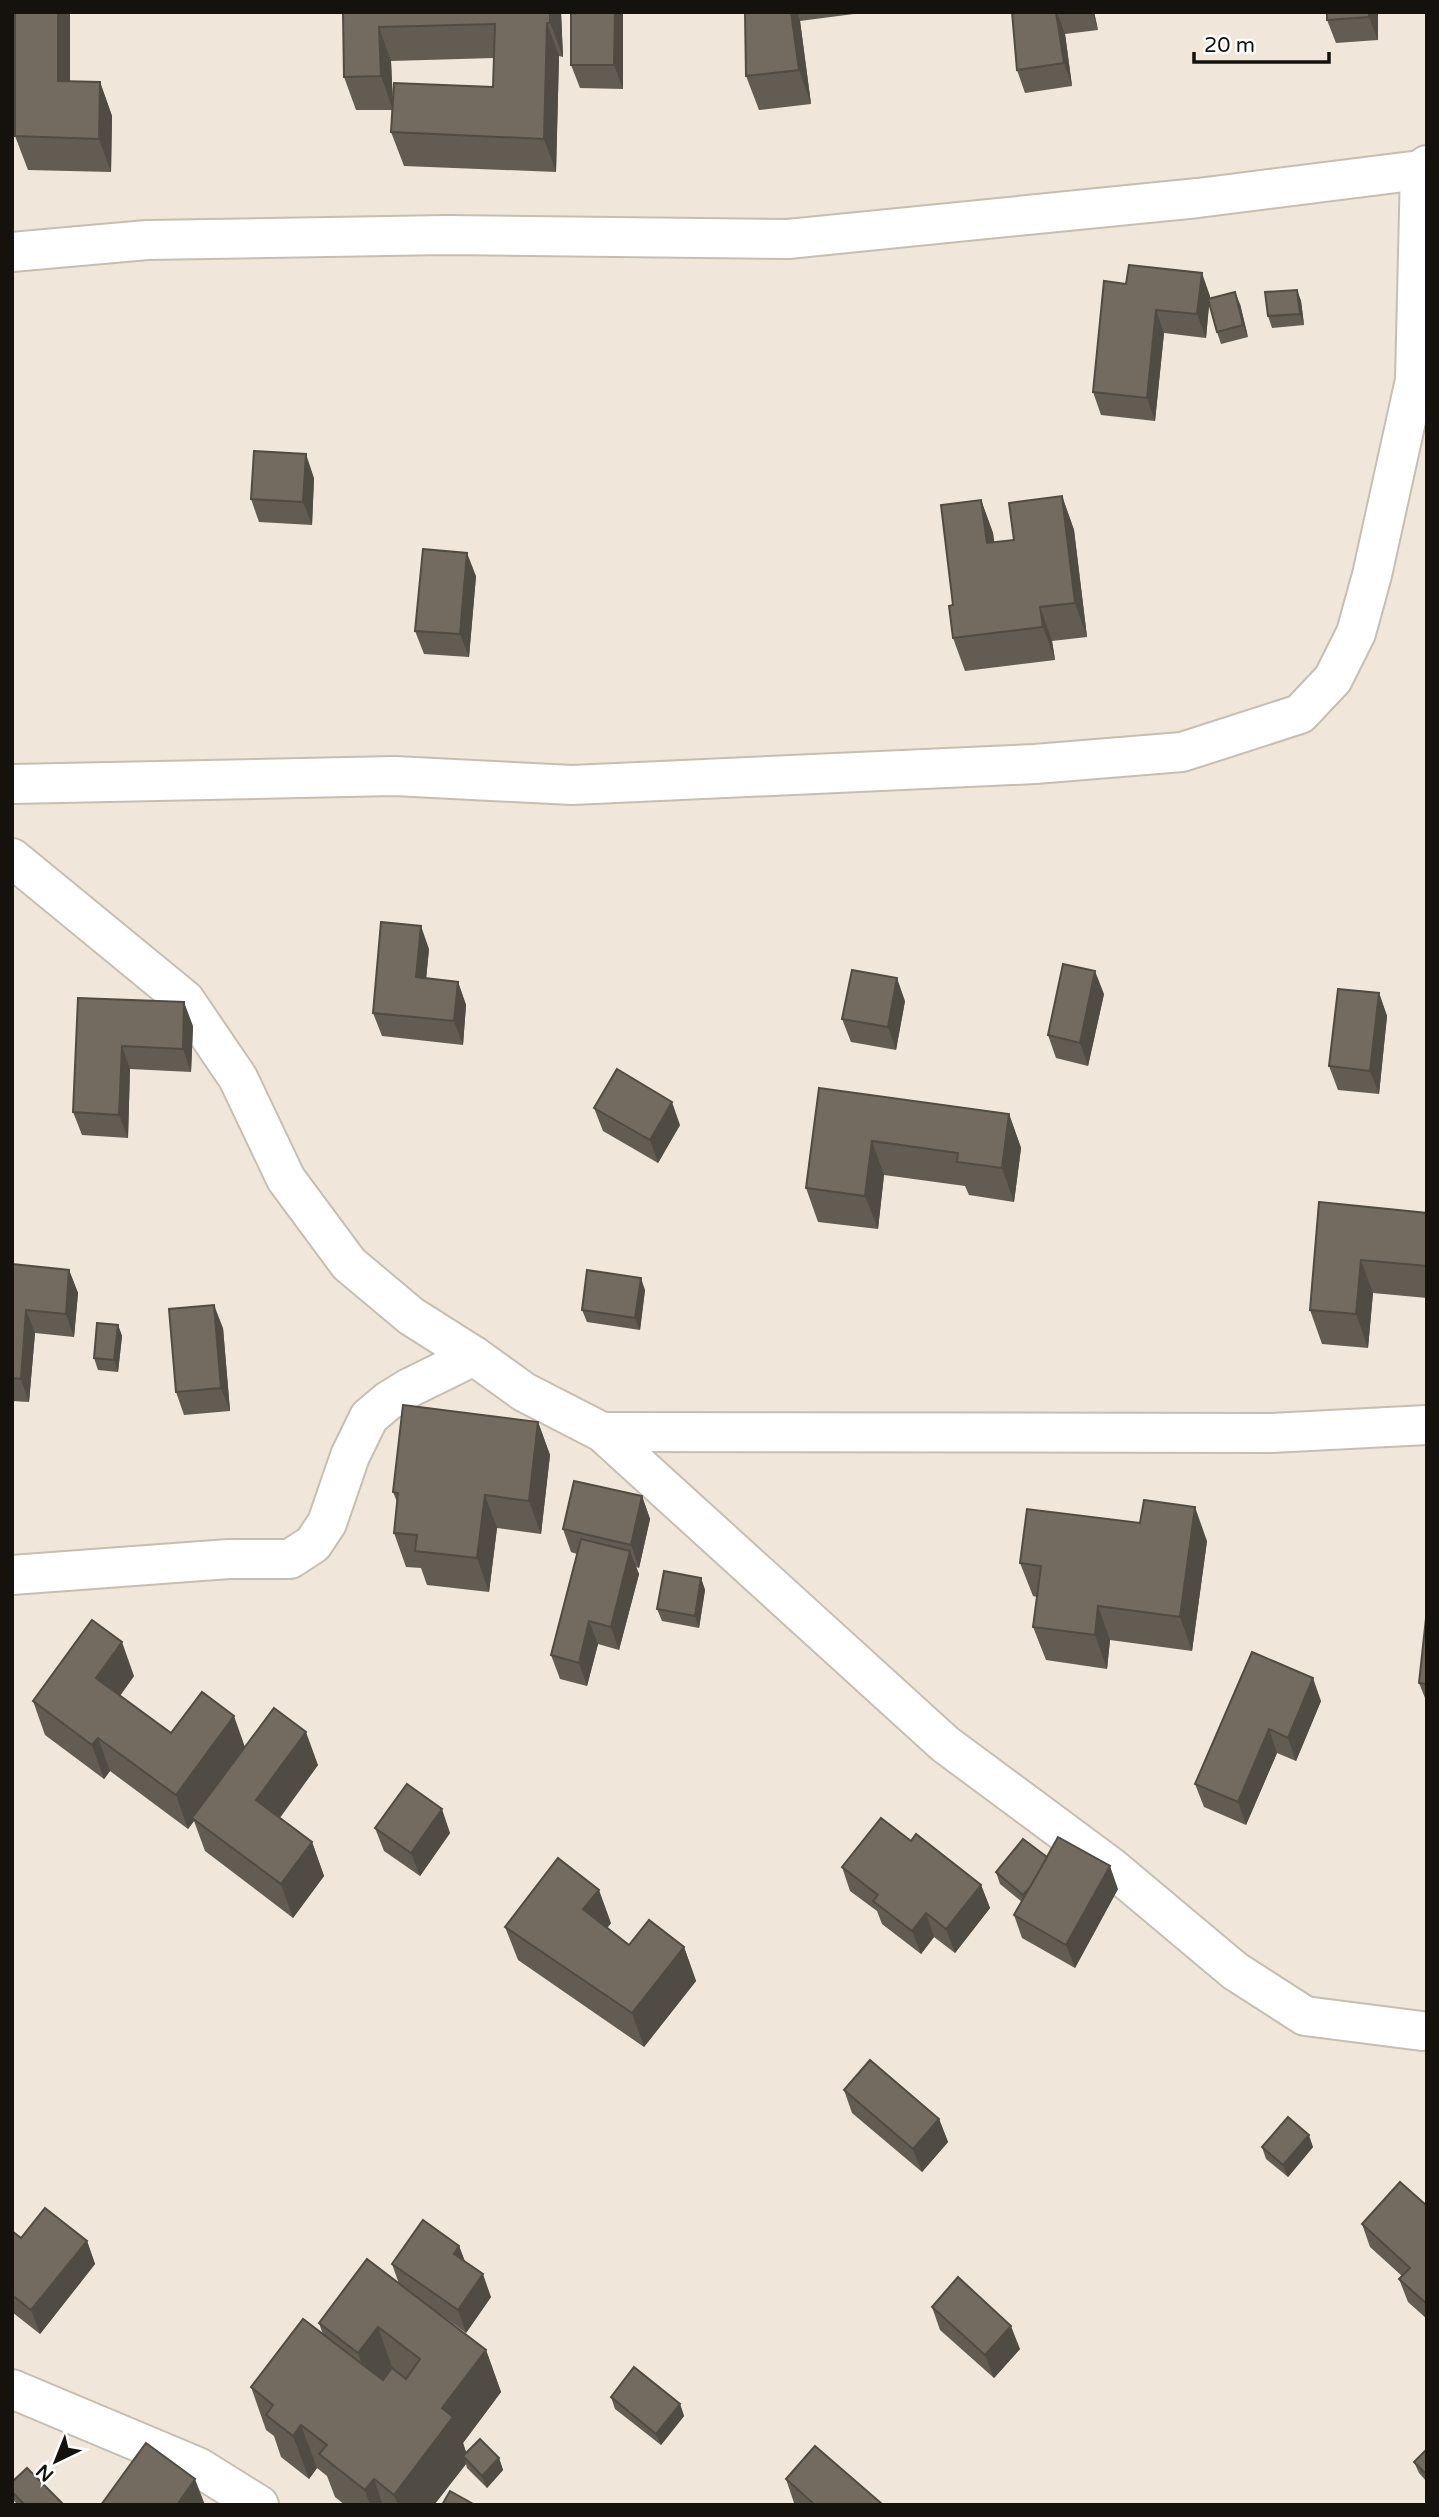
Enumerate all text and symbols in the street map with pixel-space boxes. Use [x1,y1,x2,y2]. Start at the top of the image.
scale bar [1194,21,1329,65]
text: 20 m [1204,33,1255,58]
north arrow [21,2426,91,2496]
text: N [32,2459,58,2486]

